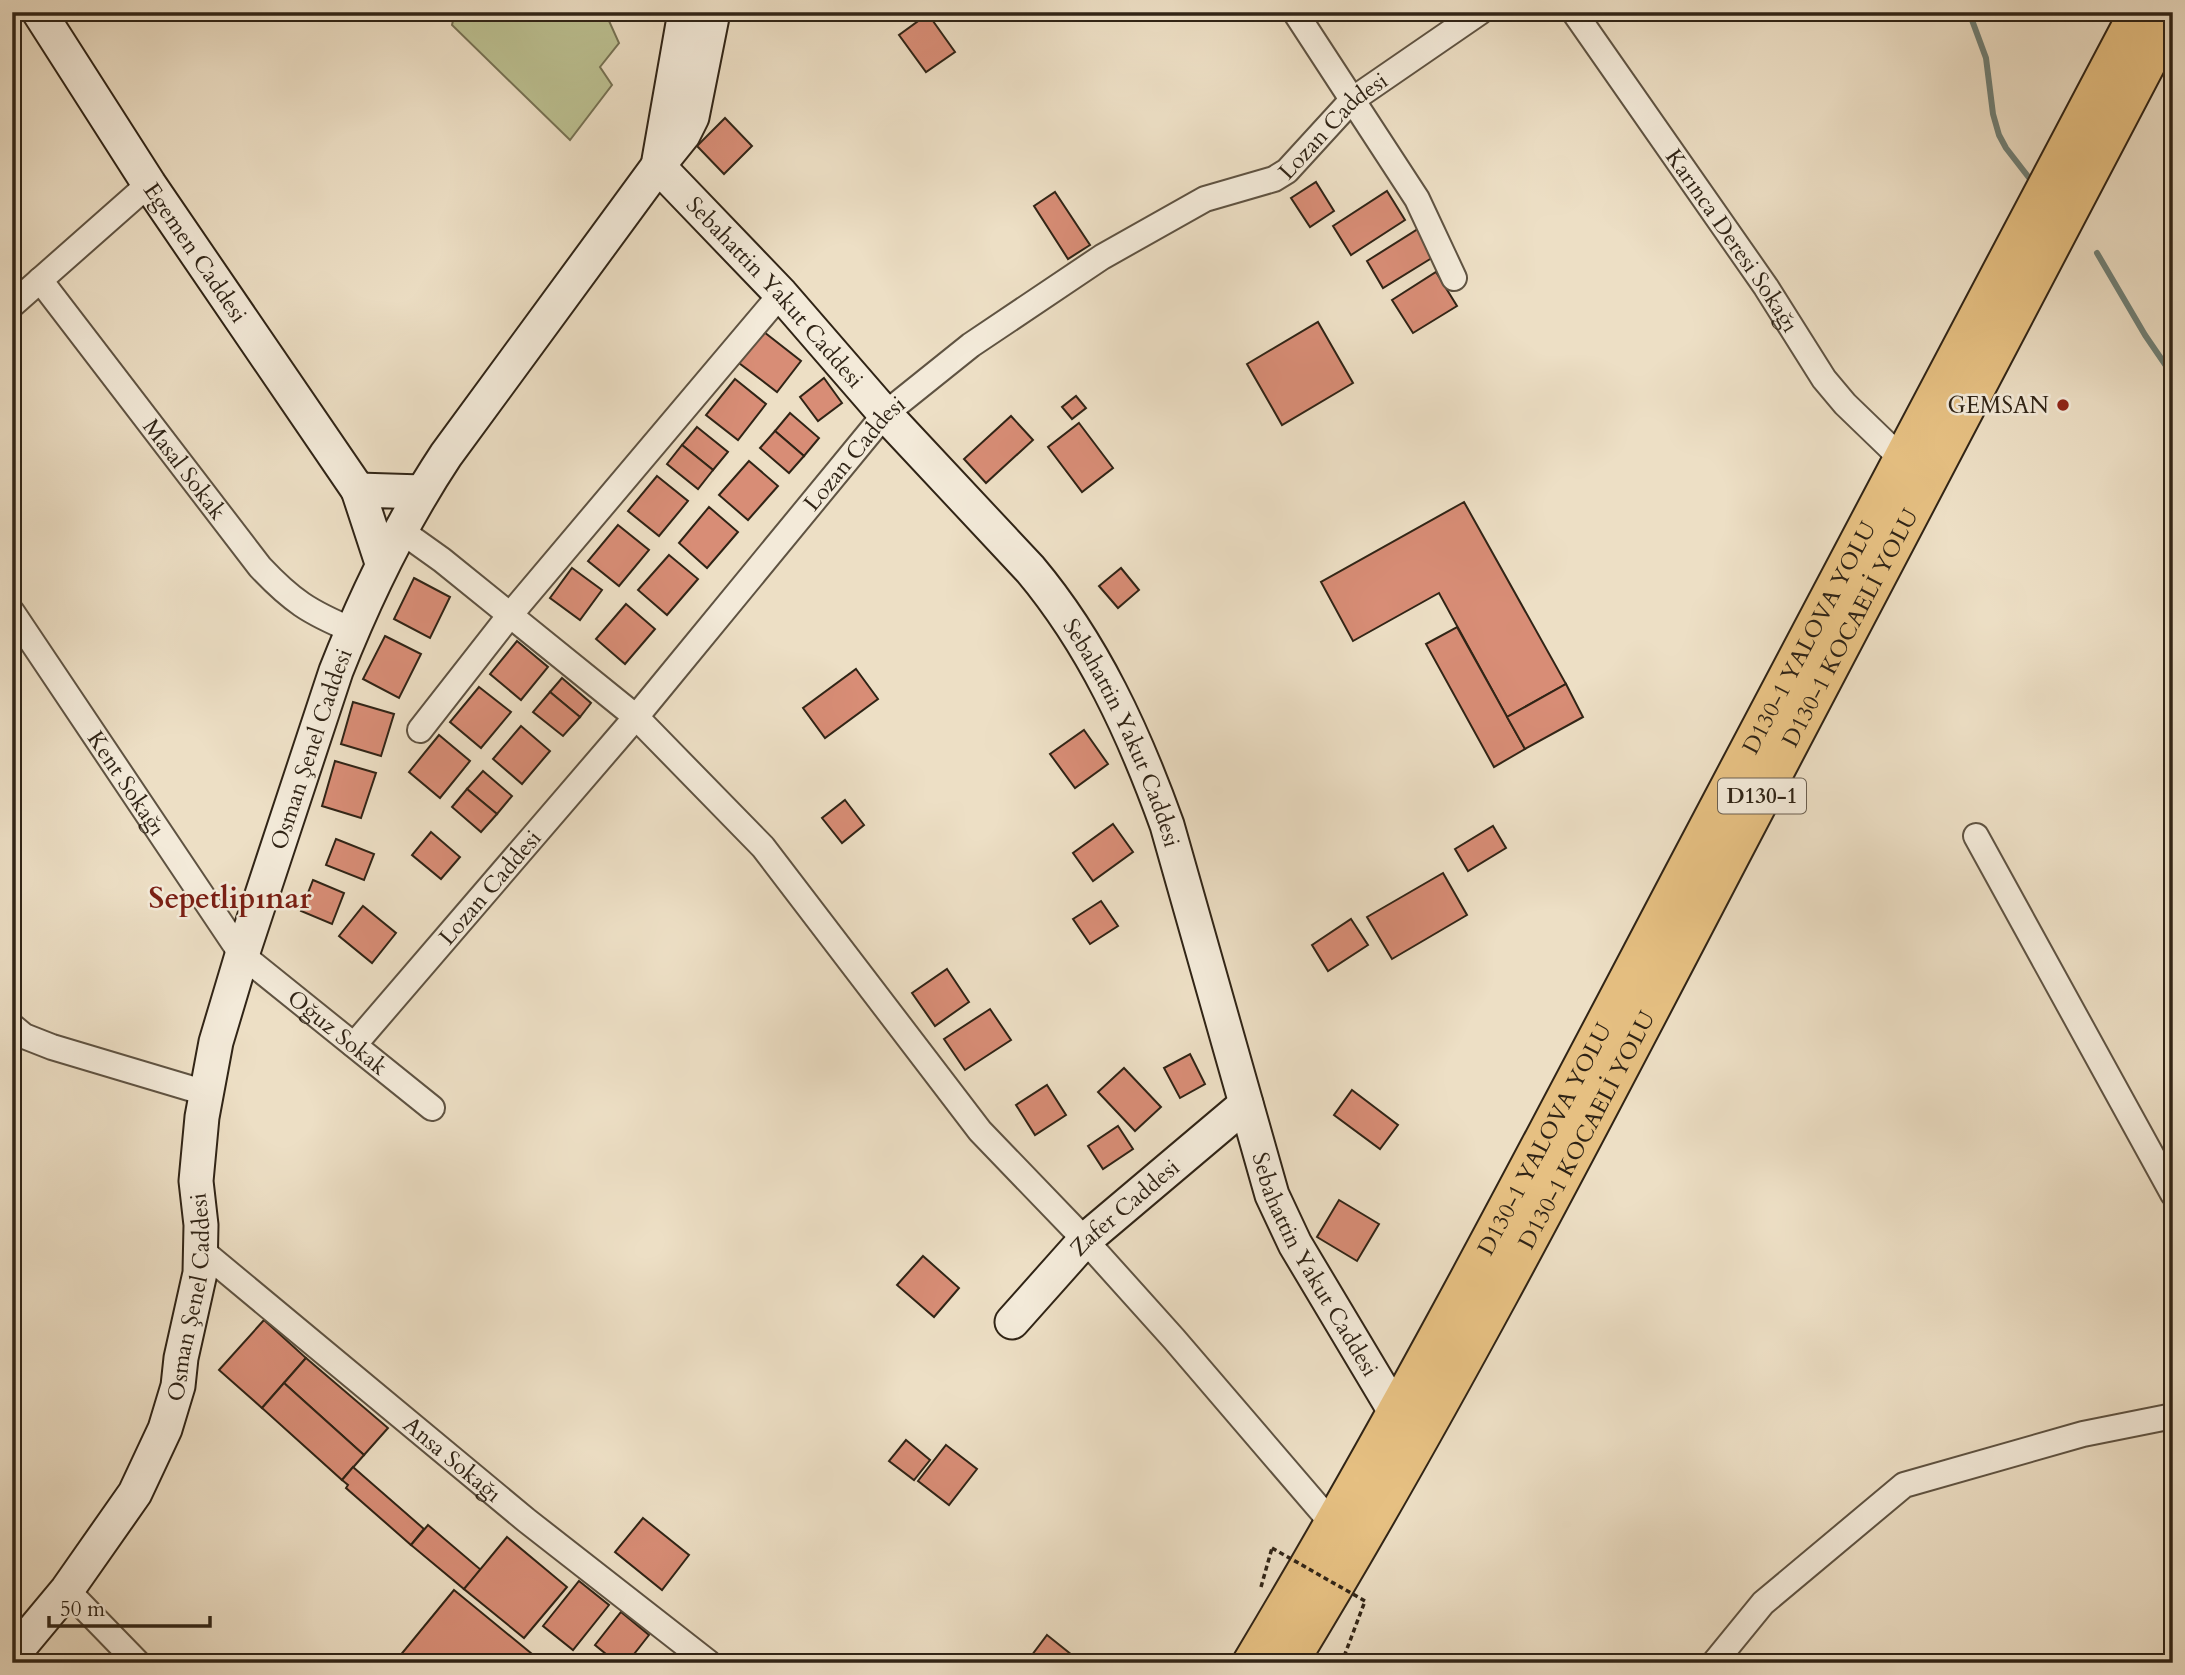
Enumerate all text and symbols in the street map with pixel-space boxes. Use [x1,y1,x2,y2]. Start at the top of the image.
street label: Lozan Caddesi [1271,65,1394,186]
street label: Karınca Deresi Sokağı [1659,143,1806,338]
street label: Egemen Caddesi [137,176,255,329]
street label: Sebahattin Yakut Caddesi [680,189,871,394]
street label: Lozan Caddesi [796,388,911,517]
place label: GEMSAN [1947,390,2049,421]
marker: GEMSAN [2055,397,2071,413]
street label: Masal Sokak [136,412,234,526]
street label: D130-1 KOCAELİ YOLU [1774,503,1925,752]
street label: D130-1 YALOVA YOLU [1735,516,1883,759]
street label: Sebahattin Yakut Caddesi [1056,612,1188,851]
street label: Osman Şenel Caddesi [262,644,359,854]
street label: Kent Sokağı [81,725,173,841]
road number: D130-1 [1718,778,1806,814]
street label: Lozan Caddesi [431,823,548,951]
district label: Sepetlipınar [149,878,312,919]
street label: Oğuz Sokak [281,982,395,1082]
street label: D130-1 KOCAELİ YOLU [1511,1005,1662,1254]
street label: D130-1 YALOVA YOLU [1470,1017,1619,1261]
street label: Sebahattin Yakut Caddesi [1245,1149,1386,1382]
street label: Zafer Caddesi [1063,1152,1186,1262]
street label: Osman Şenel Caddesi [159,1191,217,1405]
street label: Ansa Sokağı [397,1409,508,1509]
scale bar [49,1584,210,1628]
text: 50 m [60,1595,105,1624]

